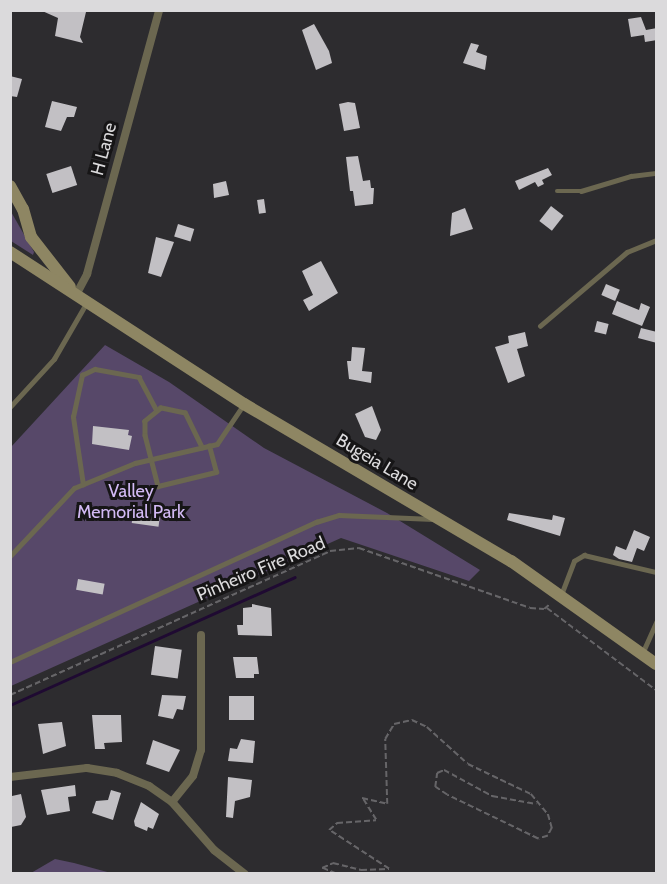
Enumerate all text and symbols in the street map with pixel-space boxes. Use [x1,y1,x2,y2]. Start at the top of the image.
street label: H Lane [87,120,121,178]
street label: Bugeia Lane [332,429,422,495]
park label: Valley Memorial Park [77,481,185,524]
street label: Pinheiro Fire Road [194,532,328,606]

